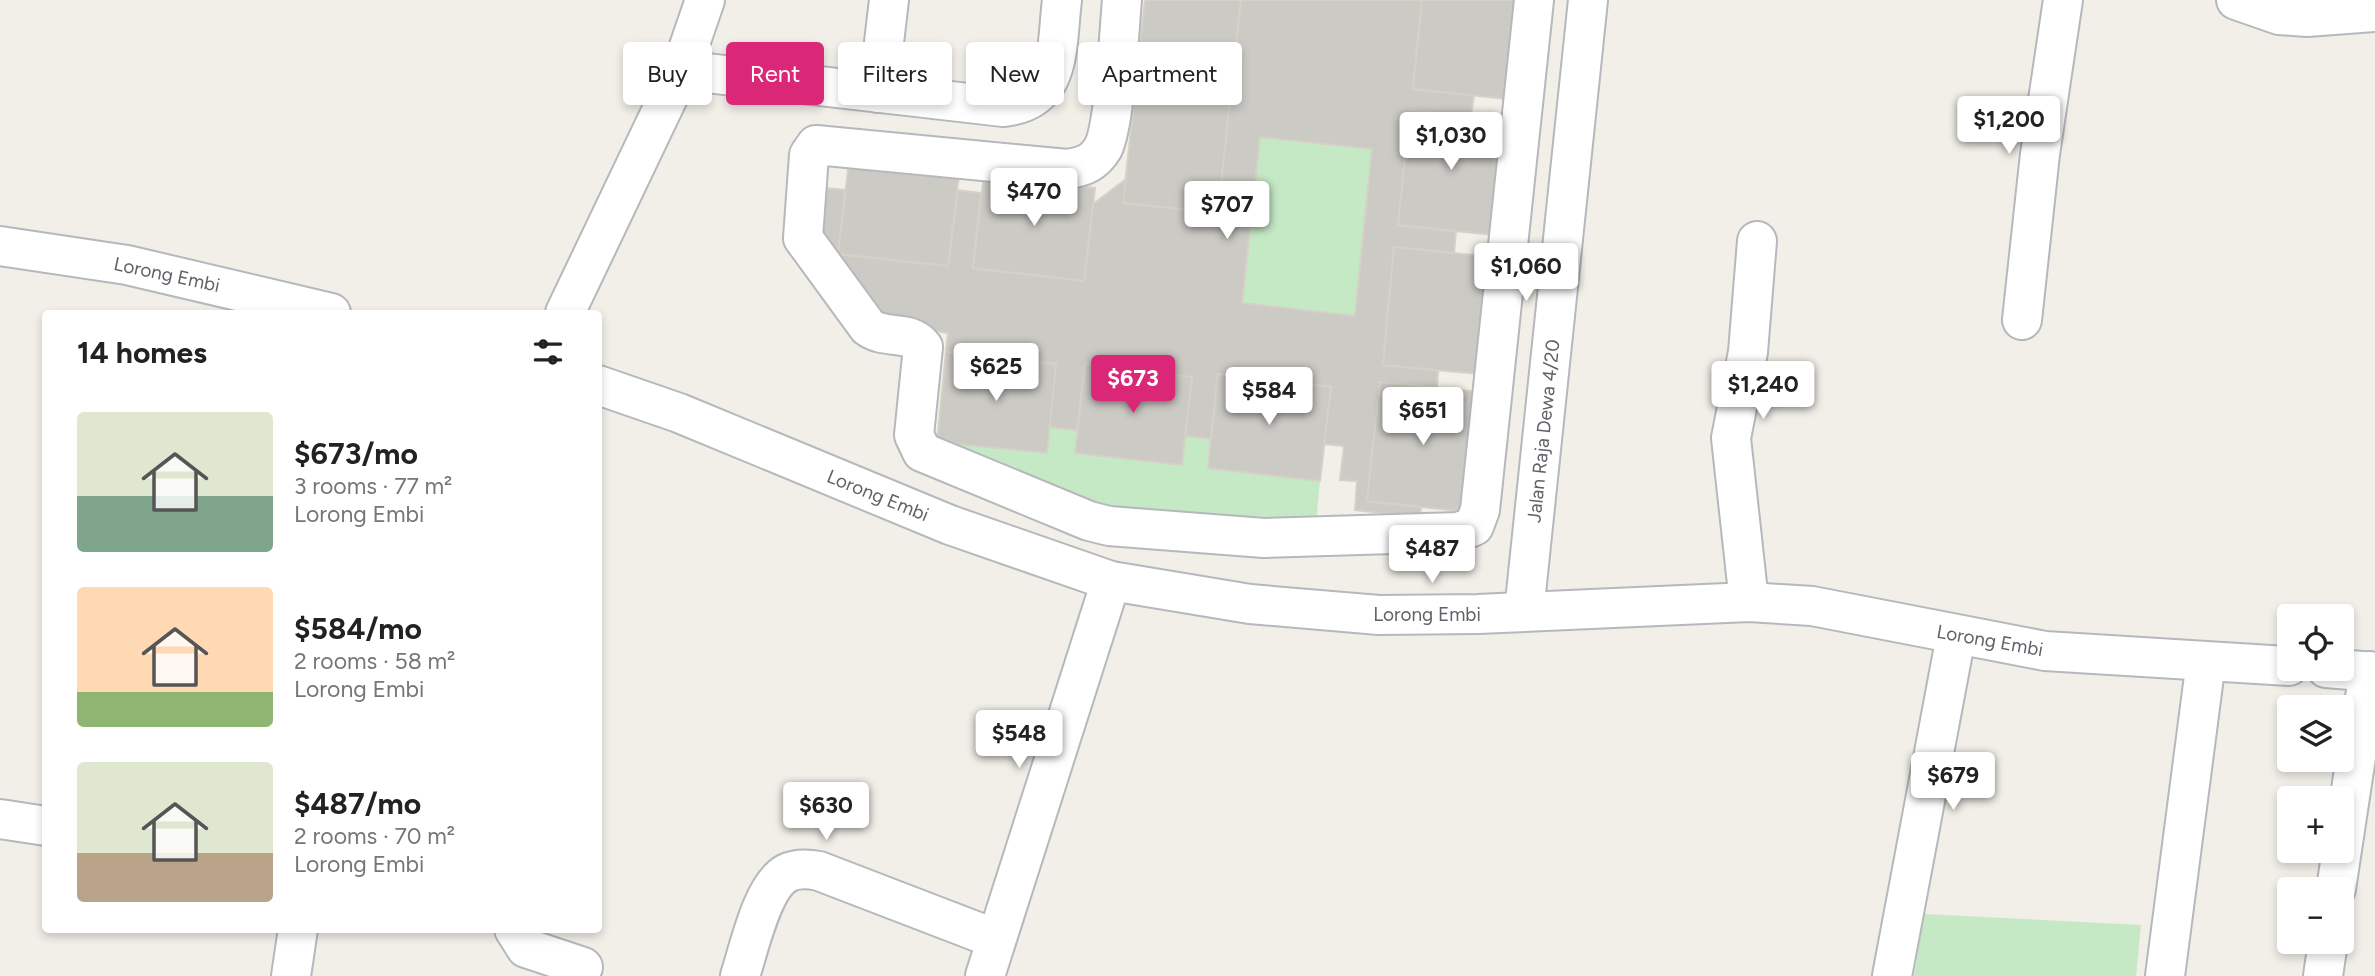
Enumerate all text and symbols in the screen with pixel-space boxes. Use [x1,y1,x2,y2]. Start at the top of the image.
chip: Buy [623,42,712,105]
chip: Rent [726,42,824,105]
chip: Filters [838,42,952,105]
chip: New [966,42,1064,105]
chip: Apartment [1078,42,1242,105]
pin: $1,200 [1952,96,2066,156]
text: $1,200 [1973,105,2045,133]
pin: $1,030 [1394,113,1508,172]
text: $1,030 [1416,121,1486,149]
pin: $470 [993,168,1075,228]
text: $470 [1007,177,1062,205]
pin: $707 [1186,182,1268,241]
text: $707 [1200,190,1254,218]
pin: $1,060 [1469,244,1583,303]
street label: Lorong Embi [112,252,222,297]
text: $1,060 [1490,252,1562,280]
icon: filters [529,333,567,371]
text: 14 homes [77,334,207,371]
street label: Jalan Raja Dewa 4/20 [1522,338,1565,524]
pin: $625 [955,344,1037,403]
text: $625 [970,352,1022,380]
pin: $673 [1092,356,1174,415]
pin: $1,240 [1706,362,1820,421]
text: $673 [1107,364,1159,392]
pin: $584 [1228,368,1310,427]
text: $1,240 [1727,370,1799,398]
text: $584 [1242,376,1296,404]
pin: $651 [1382,388,1464,447]
text: $651 [1398,396,1448,424]
text: $673/mo [294,435,418,472]
icon: home [133,440,217,524]
street label: Lorong Embi [824,465,932,526]
text: 3 rooms · 77 m² [294,472,452,500]
text: Lorong Embi [294,500,424,528]
pin: $487 [1391,526,1473,585]
text: $487 [1405,534,1459,562]
street label: Lorong Embi [1373,603,1481,626]
map controls [2277,604,2354,954]
button: locate [2277,604,2354,681]
text: $584/mo [294,610,422,647]
icon: home [133,615,217,699]
street label: Lorong Embi [1935,620,2045,661]
text: 2 rooms · 58 m² [294,647,455,675]
text: Lorong Embi [294,675,424,703]
button: layers [2277,695,2354,772]
pin: $548 [978,710,1060,770]
text: $548 [992,719,1046,747]
pin: $679 [1912,752,1994,812]
text: $679 [1927,761,1979,789]
pin: $630 [785,782,867,842]
text: $487/mo [294,785,421,822]
button: + [2277,786,2354,863]
icon: home [133,790,217,874]
text: $630 [799,791,853,819]
text: 2 rooms · 70 m² [294,822,455,850]
text: Lorong Embi [294,850,424,878]
button: − [2277,877,2354,954]

